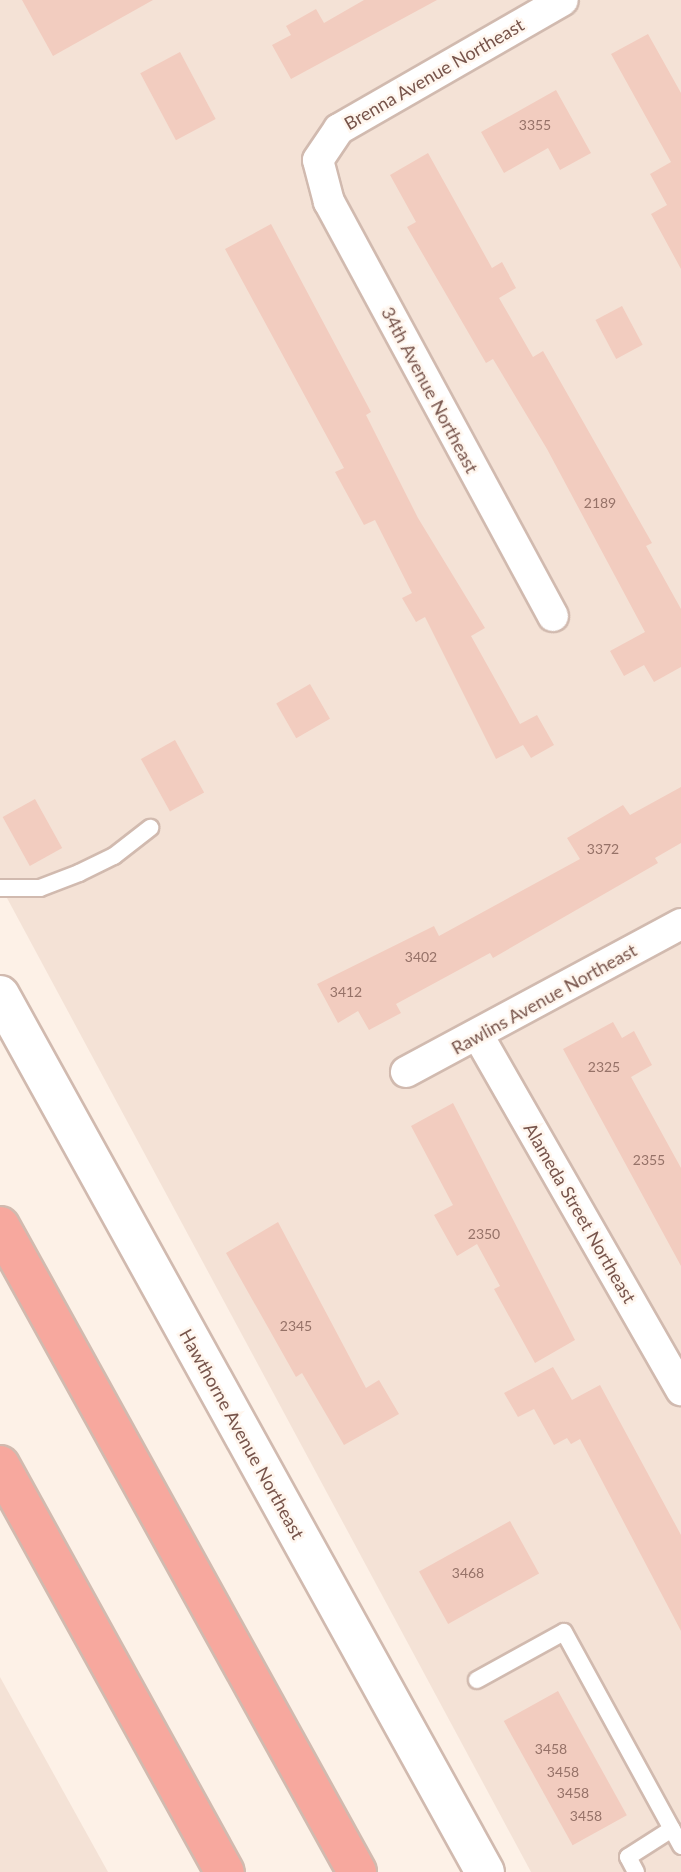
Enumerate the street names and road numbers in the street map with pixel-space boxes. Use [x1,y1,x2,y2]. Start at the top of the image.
street label: Brenna Avenue Northeast [340,14,528,134]
street label: 34th Avenue Northeast [377,303,483,477]
street label: Rawlins Avenue Northeast [447,939,641,1059]
street label: Alameda Street Northeast [519,1119,641,1307]
street label: Hawthorne Avenue Northeast [175,1325,309,1543]

